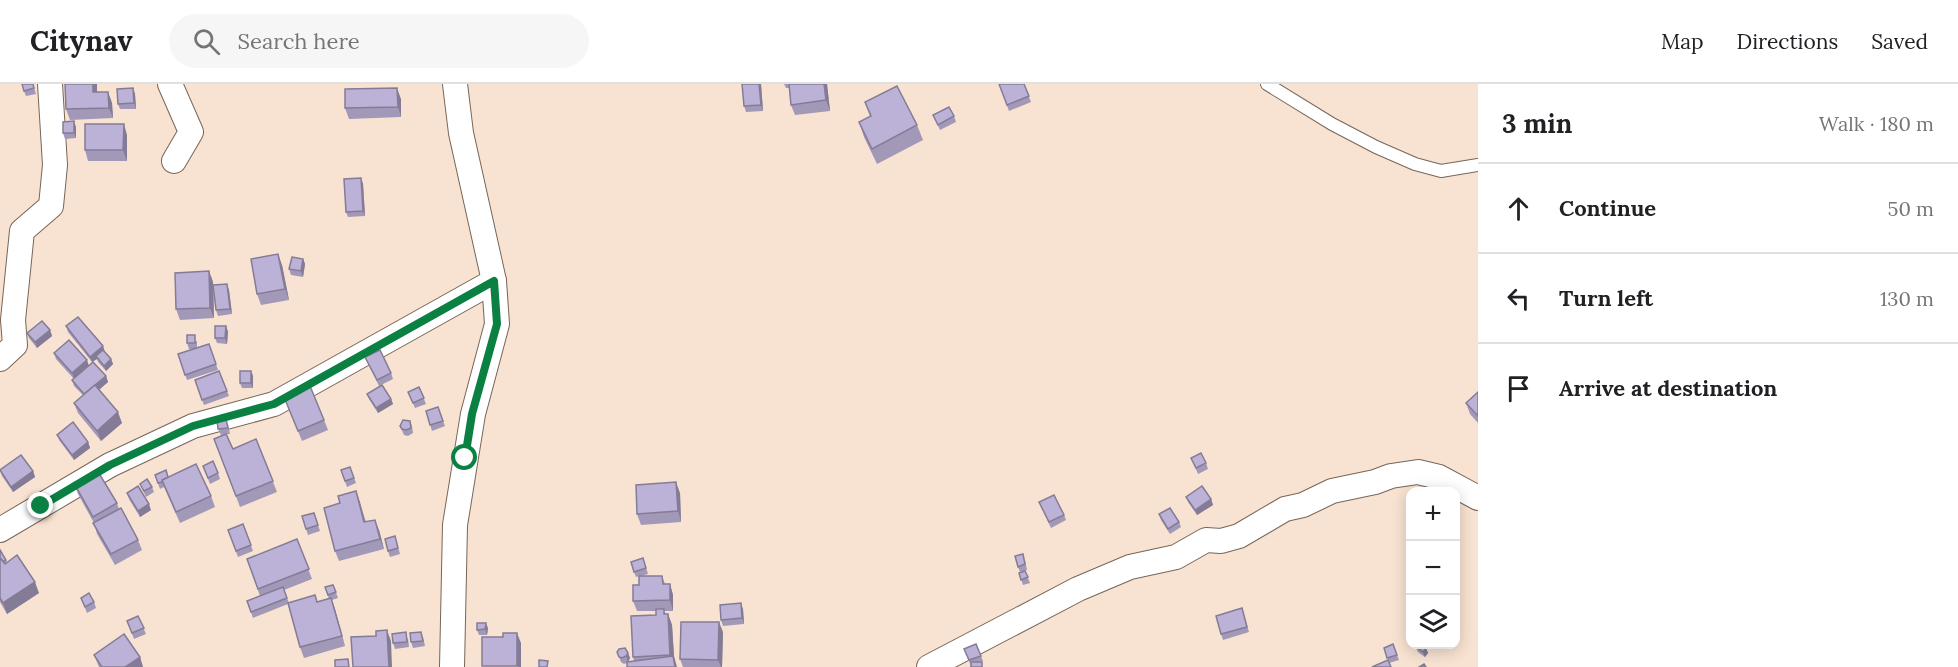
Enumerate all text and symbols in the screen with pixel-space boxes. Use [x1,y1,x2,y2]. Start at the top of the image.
search box [169,14,589,68]
text: Citynav [30,23,133,59]
icon: search [190,25,223,58]
text: Search here [238,27,360,55]
text: Map [1661,28,1704,55]
text: Directions [1737,28,1838,55]
text: Saved [1871,28,1928,55]
text: 3 min [1502,107,1572,140]
text: Walk · 180 m [1819,111,1934,136]
icon: ahead [1502,192,1535,225]
text: Continue [1559,194,1656,222]
text: 50 m [1888,196,1934,221]
icon: left [1502,282,1535,315]
text: Turn left [1559,284,1653,312]
text: 130 m [1880,286,1934,311]
icon: arrive [1502,372,1535,405]
text: Arrive at destination [1559,374,1777,402]
route start [451,444,477,470]
map controls [1406,487,1460,649]
button: + [1406,487,1460,541]
route end [27,492,53,518]
button: − [1406,541,1460,595]
button: layers [1406,595,1460,649]

